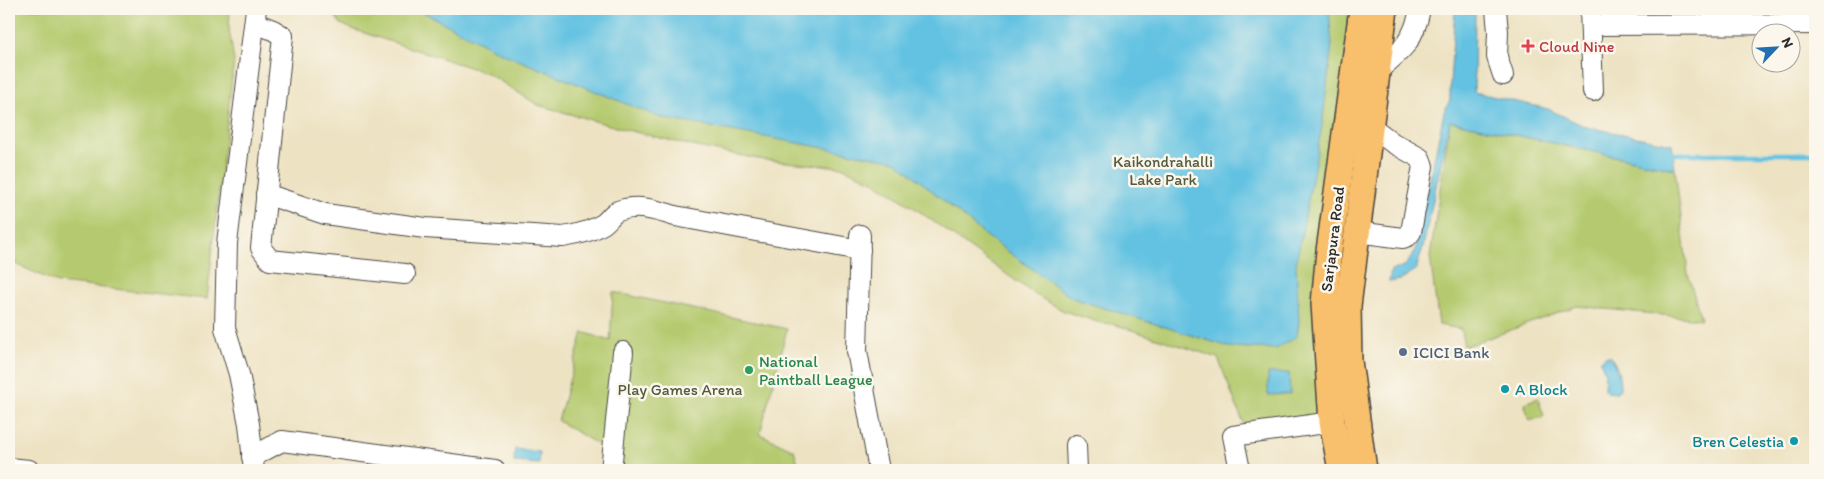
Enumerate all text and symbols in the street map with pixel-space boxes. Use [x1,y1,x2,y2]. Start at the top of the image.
north arrow [1752,22,1802,72]
text: N [1778,35,1797,51]
place label: Cloud Nine [1539,37,1614,56]
marker: Cloud Nine [1521,39,1535,53]
park label: Kaikondrahalli Lake Park [1113,152,1213,189]
street label: Sarjapura Road [1317,185,1348,293]
place label: ICICI Bank [1413,343,1489,362]
marker: ICICI Bank [1397,346,1409,358]
place label: National Paintball League [759,352,873,389]
marker: National Paintball League [743,364,755,376]
park label: Play Games Arena [618,380,743,399]
place label: A Block [1515,380,1568,399]
marker: A Block [1499,383,1511,395]
place label: Bren Celestia [1692,432,1784,451]
marker: Bren Celestia [1788,435,1800,447]

